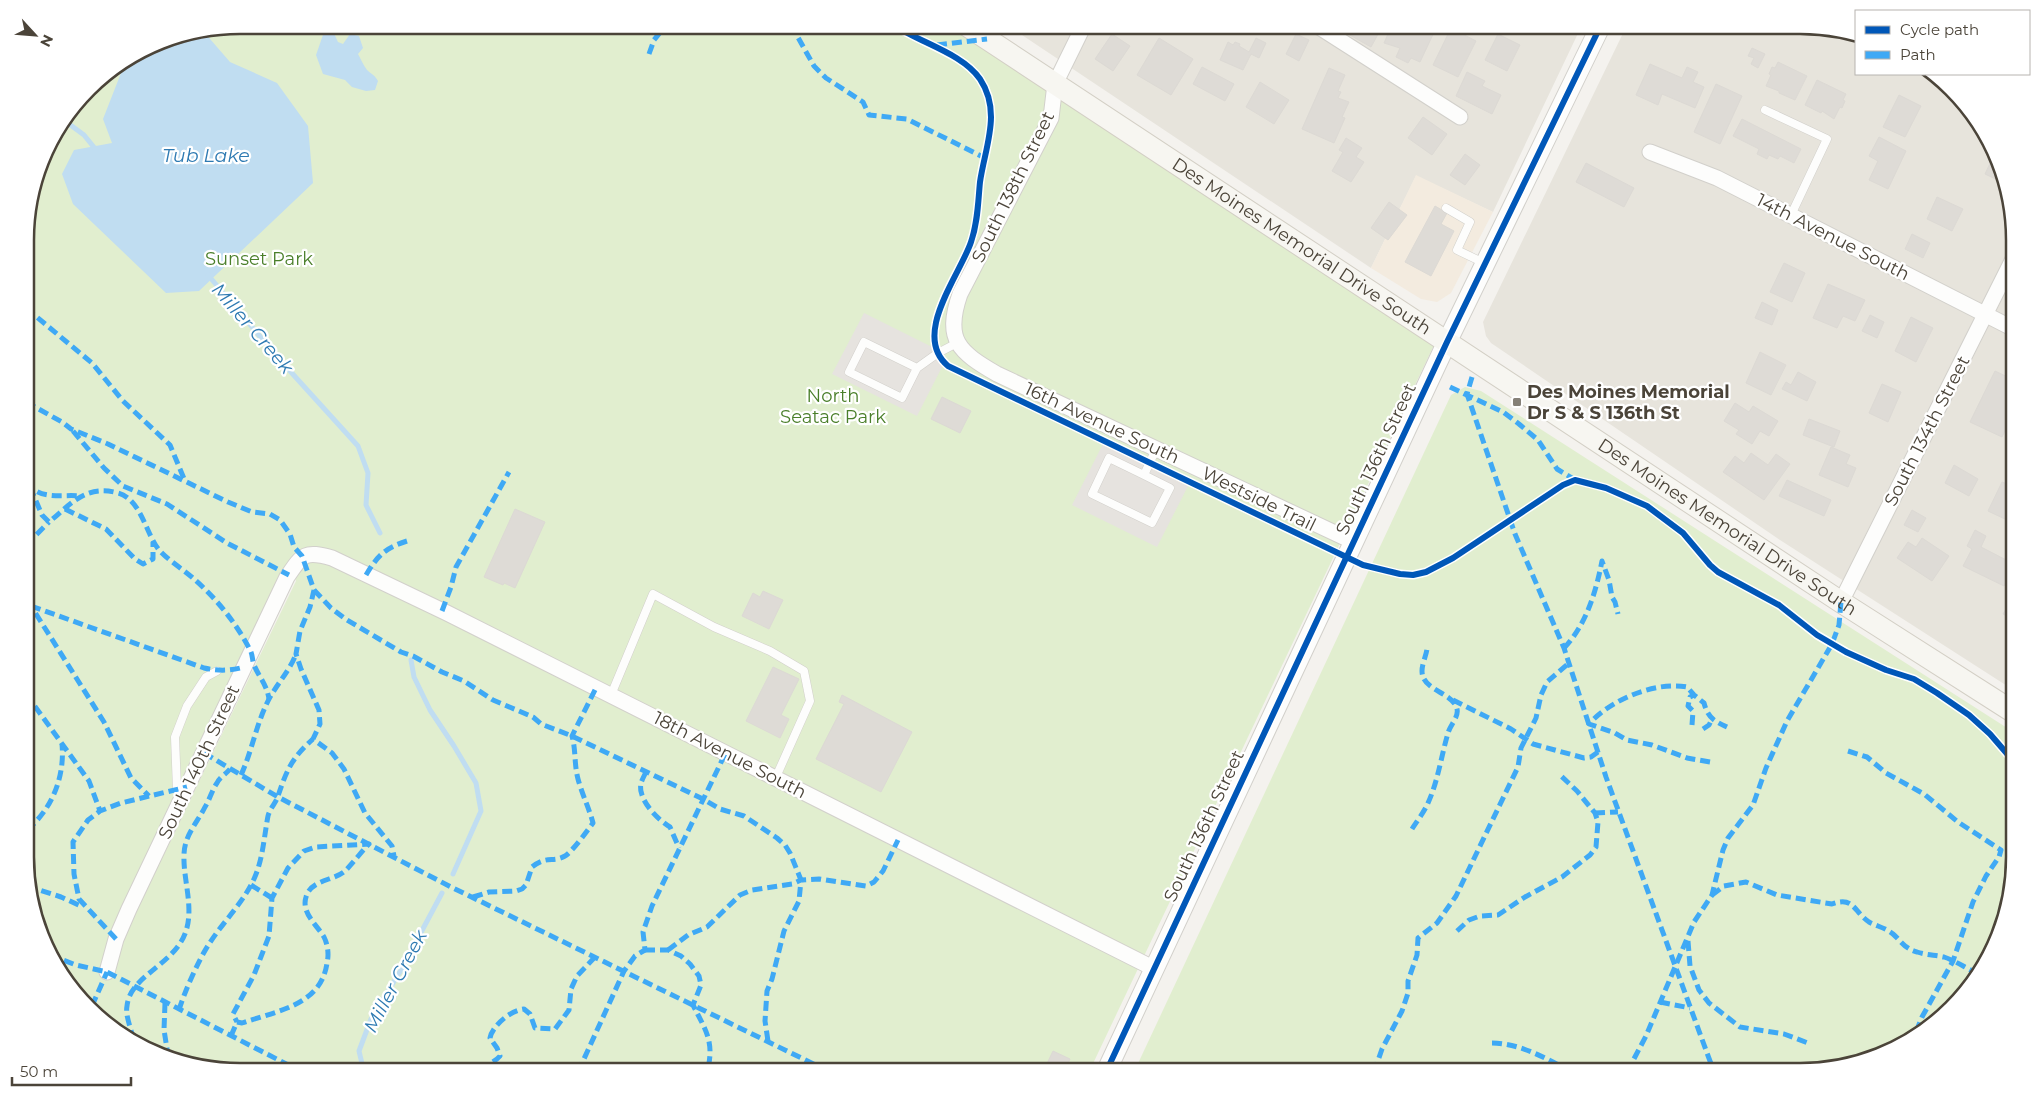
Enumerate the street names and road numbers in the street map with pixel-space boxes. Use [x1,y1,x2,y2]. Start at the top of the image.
street label: South 138th Street [967,108,1059,266]
street label: Des Moines Memorial Drive South [1168,153,1435,340]
street label: 14th Avenue South [1753,189,1913,285]
street label: South 134th Street [1880,352,1974,510]
street label: 16th Avenue South [1021,377,1183,469]
street label: South 136th Street [1331,380,1421,538]
street label: Des Moines Memorial Drive South [1594,434,1861,620]
street label: Westside Trail [1198,462,1320,536]
street label: South 140th Street [154,681,244,843]
street label: 18th Avenue South [650,707,810,803]
street label: South 136th Street [1159,747,1249,905]

